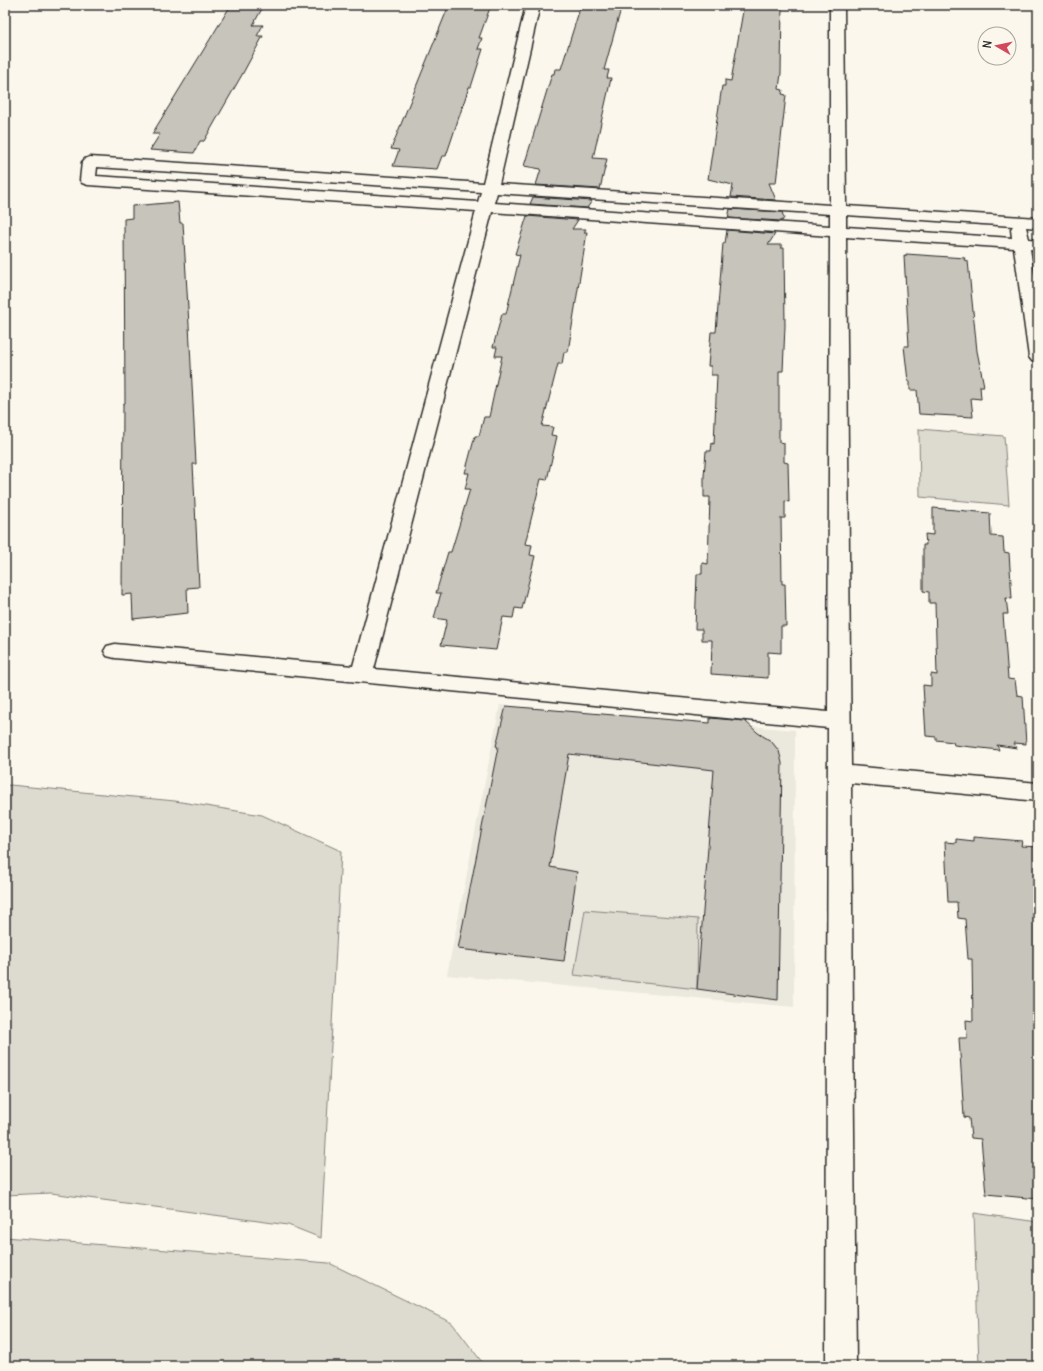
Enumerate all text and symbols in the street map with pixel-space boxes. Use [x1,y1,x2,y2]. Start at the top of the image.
north arrow [977,26,1017,66]
text: N [980,40,995,49]

